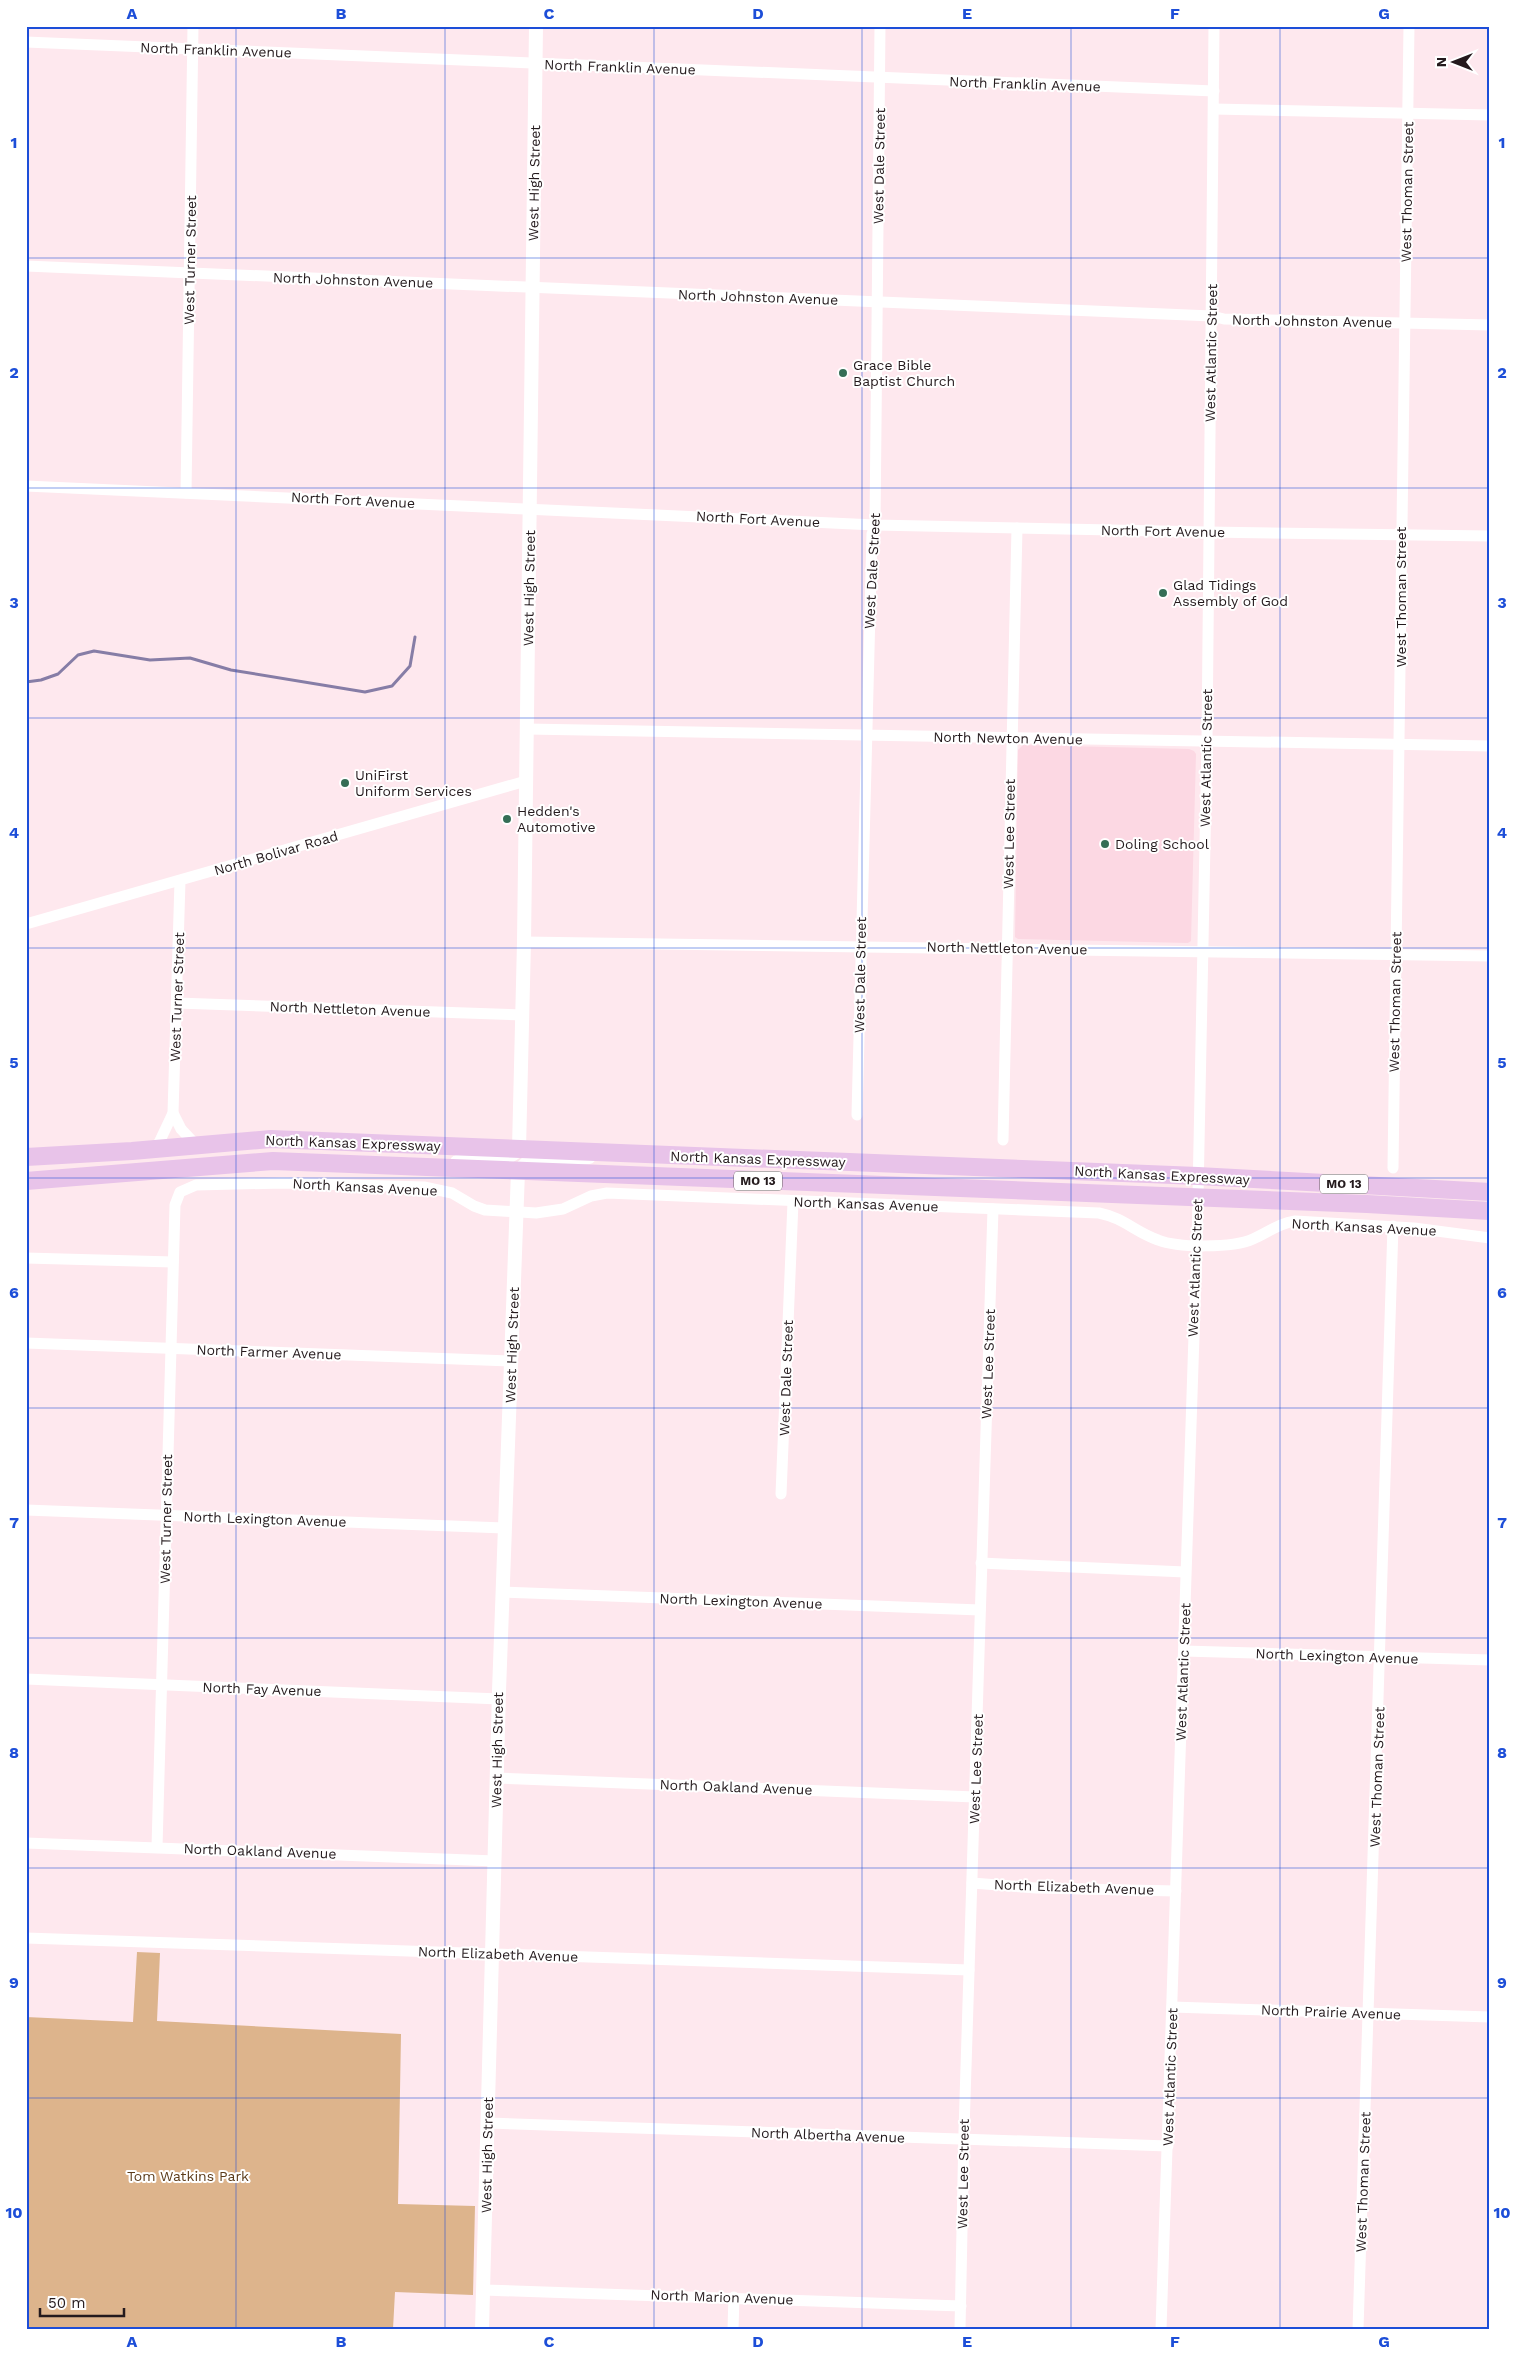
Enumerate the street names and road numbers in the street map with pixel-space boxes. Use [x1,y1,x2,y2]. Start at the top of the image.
street label: North Franklin Avenue [140,39,292,61]
street label: North Franklin Avenue [544,56,696,78]
street label: North Franklin Avenue [949,73,1101,95]
street label: West Dale Street [870,108,888,224]
street label: West Thoman Street [1398,121,1416,263]
street label: West High Street [525,125,543,241]
street label: West Turner Street [181,195,199,325]
street label: North Johnston Avenue [273,269,433,291]
street label: West Atlantic Street [1202,284,1220,422]
street label: North Johnston Avenue [678,286,838,308]
street label: North Johnston Avenue [1232,312,1392,330]
street label: North Fort Avenue [291,489,415,511]
street label: North Fort Avenue [696,508,820,530]
street label: West Dale Street [861,512,883,630]
street label: North Fort Avenue [1101,522,1225,540]
street label: West Thoman Street [1393,526,1409,667]
street label: West High Street [520,530,538,646]
street label: West Atlantic Street [1197,689,1215,827]
street label: North Newton Avenue [933,729,1083,747]
street label: West Lee Street [1000,779,1018,889]
street label: North Bolivar Road [212,828,340,878]
street label: West Dale Street [851,917,869,1033]
street label: West Thoman Street [1386,931,1404,1073]
street label: West Turner Street [167,932,187,1062]
street label: North Nettleton Avenue [926,939,1088,957]
street label: North Nettleton Avenue [269,998,431,1020]
street label: North Kansas Expressway [265,1132,442,1154]
street label: North Kansas Expressway [670,1148,847,1170]
street label: North Kansas Expressway [1074,1162,1251,1188]
road number: MO 13 [734,1172,782,1190]
road number: MO 13 [1320,1174,1368,1194]
street label: North Kansas Avenue [292,1175,438,1199]
street label: North Kansas Avenue [793,1193,939,1215]
street label: West Atlantic Street [1185,1199,1205,1337]
street label: North Kansas Avenue [1291,1215,1437,1239]
street label: West High Street [502,1287,522,1403]
street label: West Lee Street [978,1308,998,1419]
street label: West Dale Street [776,1319,796,1436]
street label: North Farmer Avenue [196,1341,342,1363]
street label: West Turner Street [157,1454,175,1584]
street label: North Lexington Avenue [183,1508,347,1530]
street label: North Lexington Avenue [659,1590,823,1612]
street label: West Atlantic Street [1173,1603,1193,1741]
street label: North Lexington Avenue [1255,1645,1419,1667]
street label: North Fay Avenue [202,1679,322,1699]
street label: West High Street [488,1692,506,1808]
street label: West Thoman Street [1367,1706,1387,1848]
street label: West Lee Street [966,1713,986,1824]
street label: North Oakland Avenue [659,1776,813,1798]
street label: North Oakland Avenue [183,1840,337,1862]
street label: North Elizabeth Avenue [994,1876,1154,1898]
street label: North Elizabeth Avenue [418,1943,578,1965]
street label: North Prairie Avenue [1261,2002,1401,2022]
street label: West Atlantic Street [1160,2008,1180,2146]
street label: West High Street [478,2097,496,2213]
street label: West Thoman Street [1353,2111,1373,2253]
street label: West Lee Street [954,2119,972,2229]
street label: North Albertha Avenue [751,2124,905,2146]
street label: North Marion Avenue [650,2287,794,2307]

